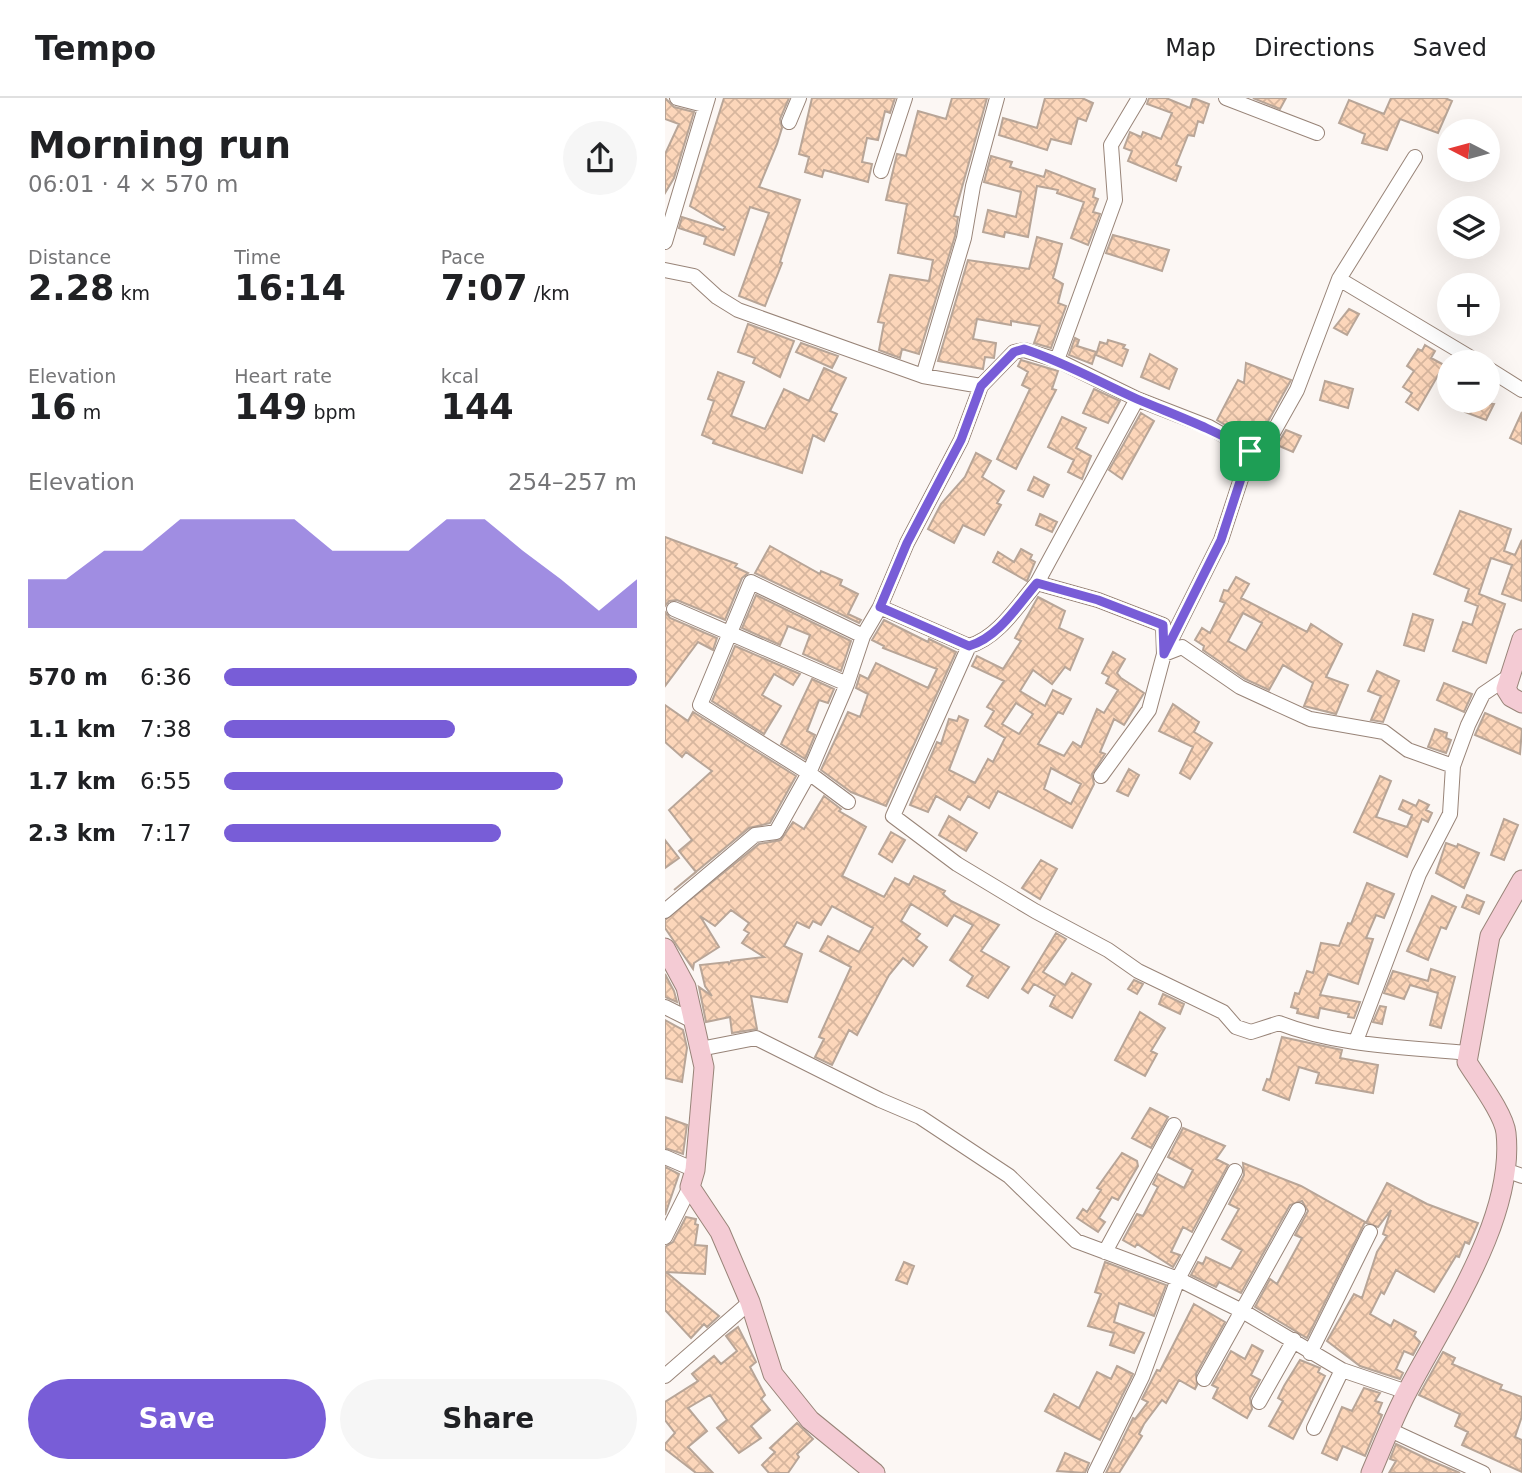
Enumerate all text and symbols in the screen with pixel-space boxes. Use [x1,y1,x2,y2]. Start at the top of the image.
text: Tempo [35,29,156,68]
text: Map [1165,34,1216,62]
text: Directions [1254,34,1375,62]
text: Saved [1413,34,1487,62]
north arrow [1437,119,1500,182]
map controls [1437,119,1500,413]
button: share [563,121,637,195]
text: Morning run [28,123,291,167]
text: 06:01 · 4 × 570 m [28,171,238,197]
button: layers [1437,196,1500,259]
text: Distance [28,246,111,268]
text: Time [234,246,281,268]
text: Pace [441,246,485,268]
text: 2.28 [28,268,114,308]
text: 16:14 [234,268,346,308]
text: 7:07 [441,268,528,308]
button: + [1437,273,1500,336]
text: km [114,282,150,304]
text: /km [528,282,570,304]
button: − [1437,350,1500,413]
text: Elevation [28,365,116,387]
text: Heart rate [234,365,332,387]
text: kcal [441,365,479,387]
text: 16 [28,387,77,427]
text: 149 [234,387,307,427]
text: 144 [441,387,514,427]
text: m [77,401,101,423]
text: bpm [307,401,356,423]
pin [1220,421,1280,481]
icon: arrive [1231,432,1269,470]
text: Elevation [28,469,135,495]
text: 254–257 m [508,469,637,495]
text: 570 m [28,664,108,690]
text: 6:36 [140,664,192,690]
text: 1.1 km [28,716,116,742]
text: 7:38 [140,716,192,742]
text: 1.7 km [28,768,116,794]
text: 6:55 [140,768,192,794]
text: 2.3 km [28,820,116,846]
text: 7:17 [140,820,192,846]
button: Save [28,1379,326,1459]
button: Share [340,1379,637,1459]

